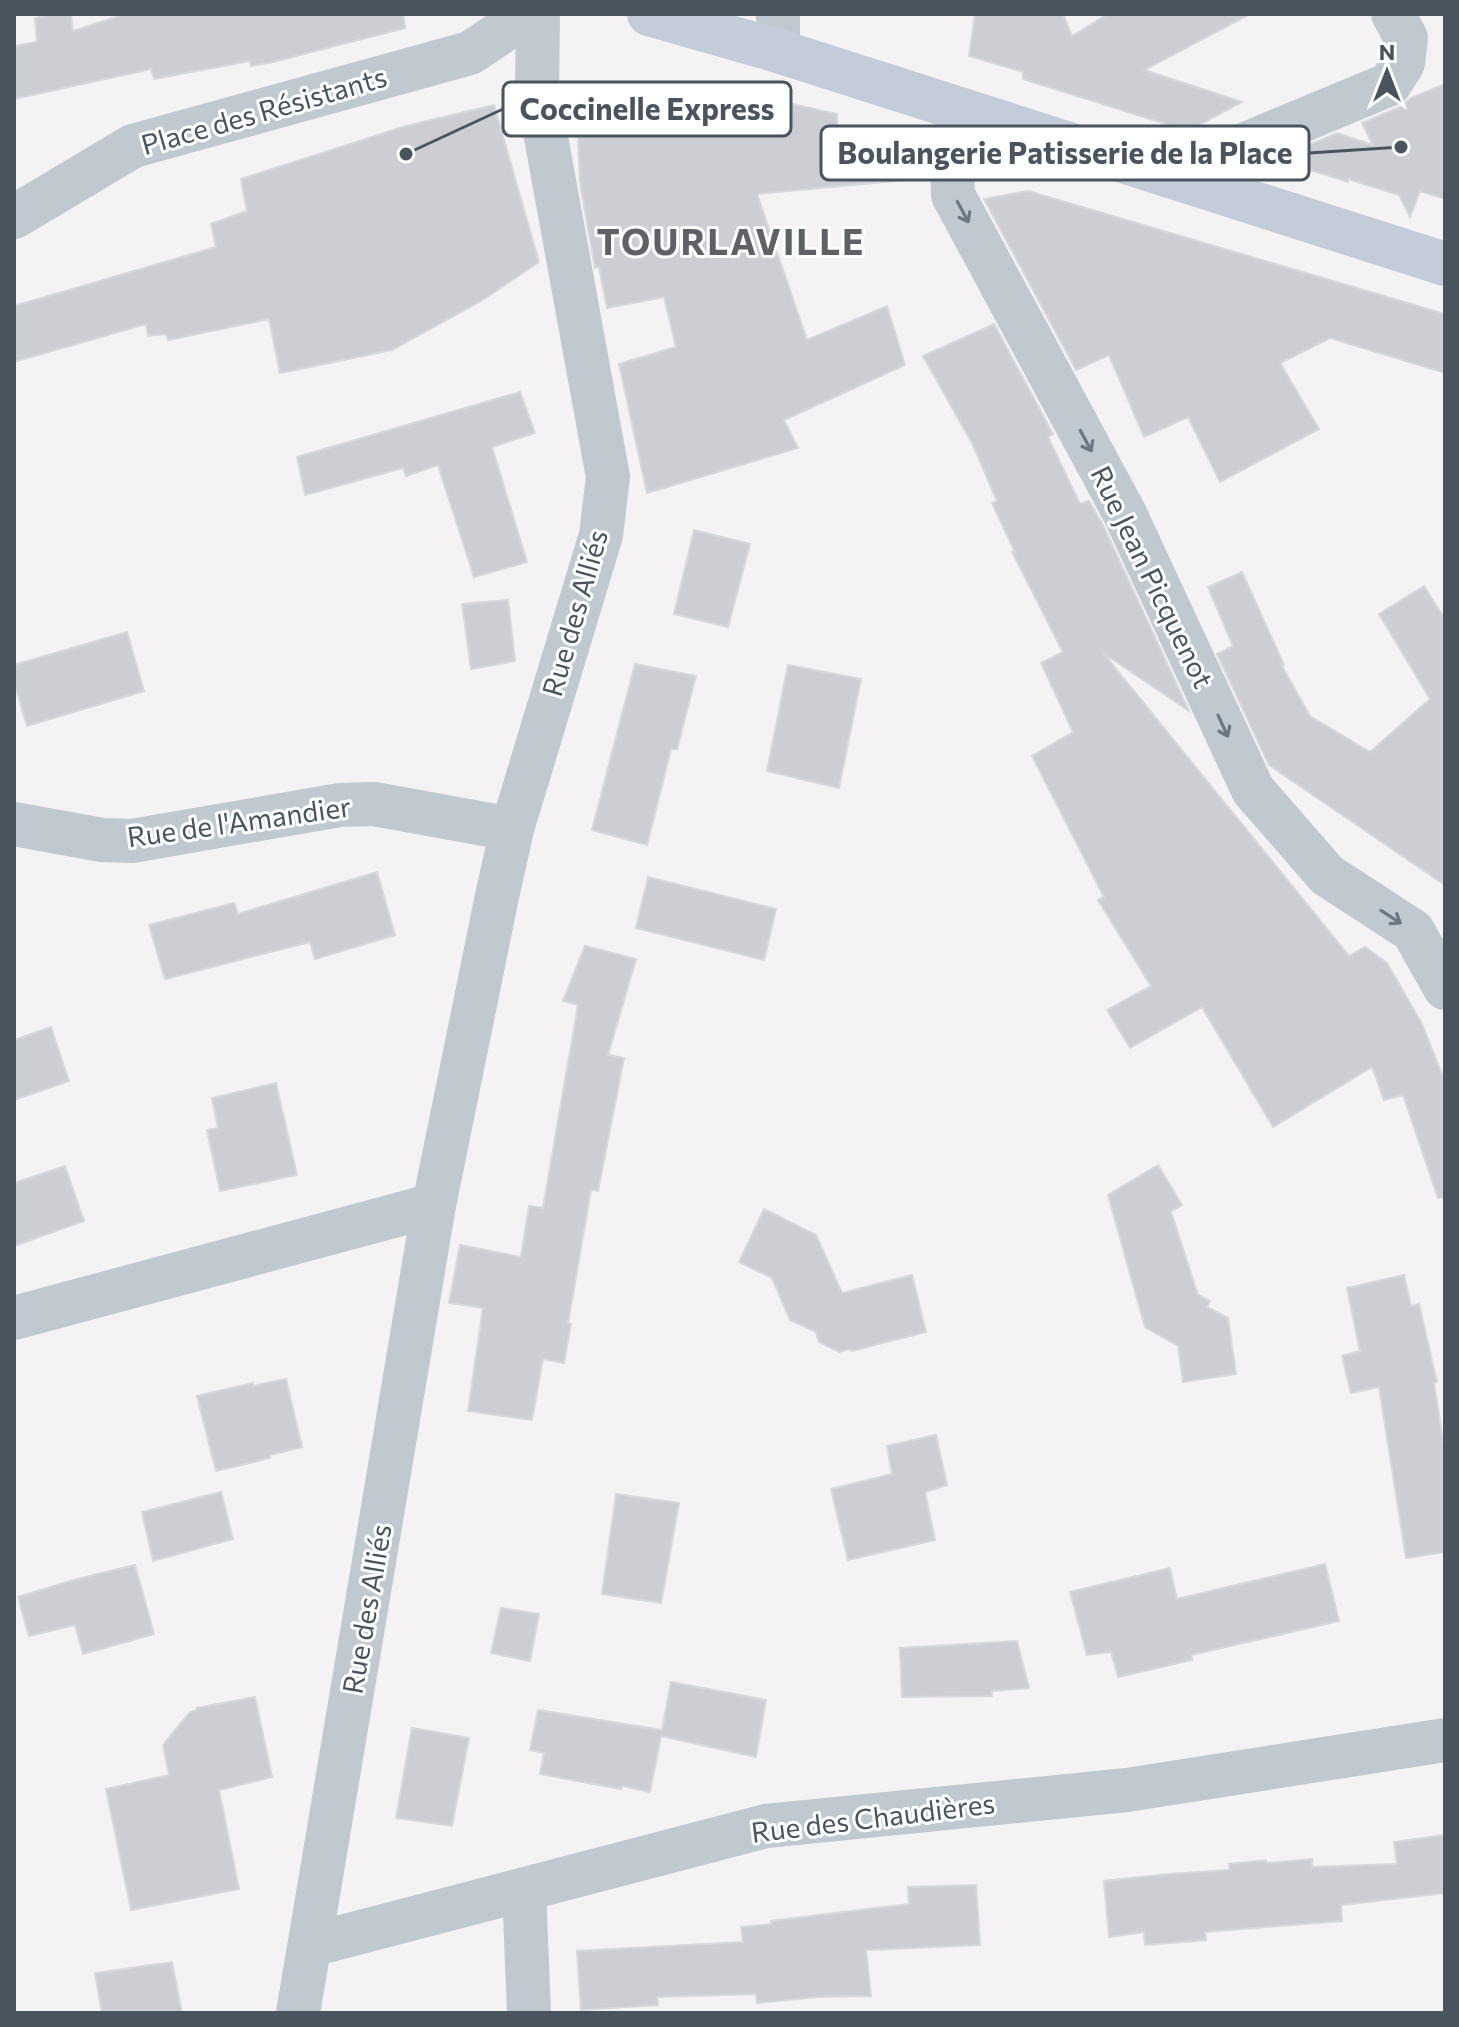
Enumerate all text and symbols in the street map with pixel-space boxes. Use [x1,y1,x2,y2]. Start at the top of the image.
north arrow [1347,32,1427,112]
text: N [1379,38,1395,65]
street label: Place des Résistants [137,59,390,161]
callout: Coccinelle Express [503,82,791,136]
text: Coccinelle Express [519,89,775,126]
callout: Boulangerie Patisserie de la Place [821,126,1309,180]
text: Boulangerie Patisserie de la Place [837,133,1293,170]
one-way arrow [955,200,971,224]
district label: TOURLAVILLE [596,218,866,262]
one-way arrow [1078,429,1094,452]
street label: Rue Jean Picquenot [1084,460,1221,693]
street label: Rue des Alliés [534,526,614,700]
one-way arrow [1216,713,1231,737]
street label: Rue de l'Amandier [125,788,353,854]
one-way arrow [1379,908,1401,925]
street label: Rue des Alliés [334,1521,398,1696]
street label: Rue des Chaudières [749,1785,997,1849]

